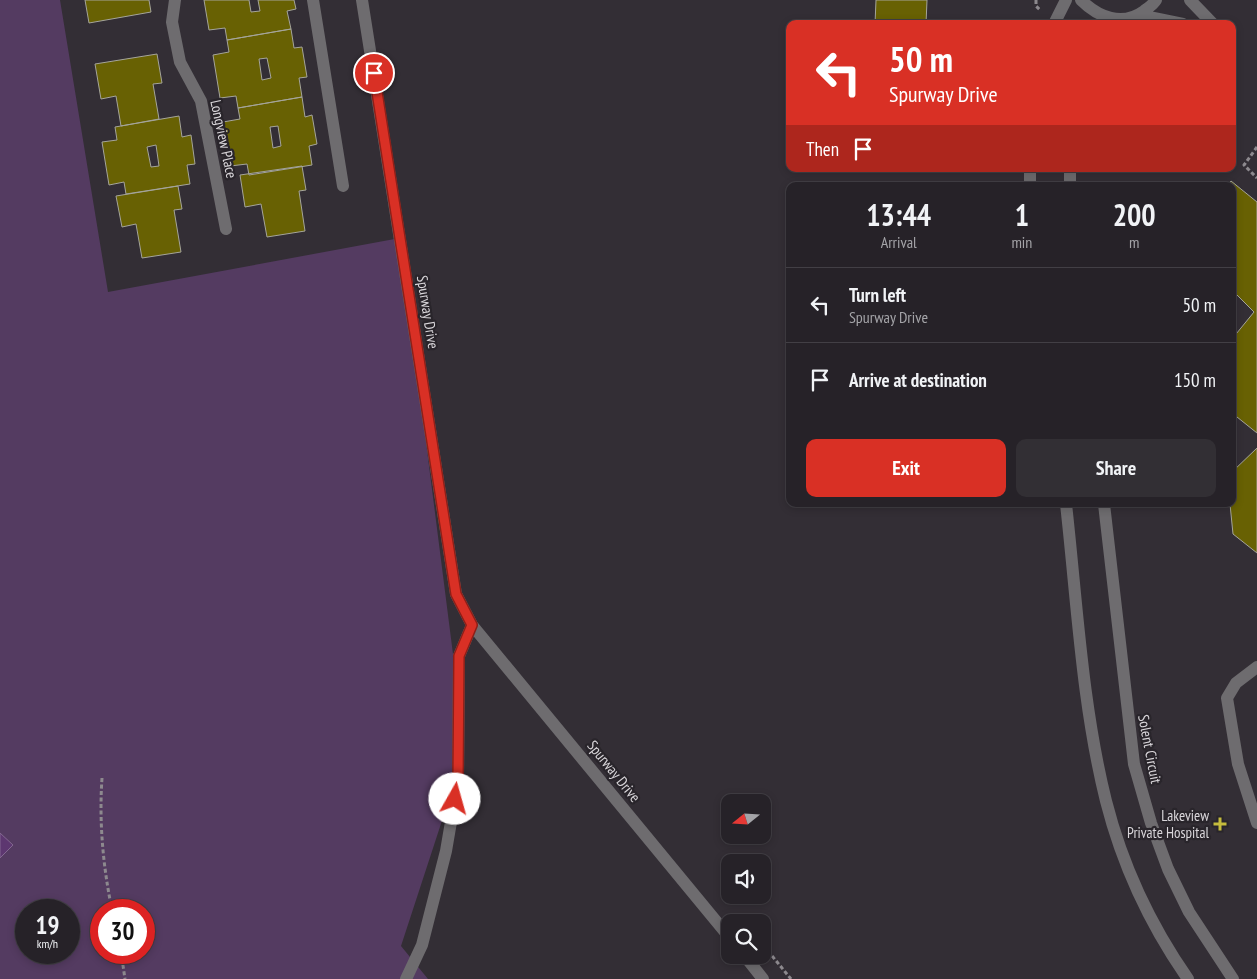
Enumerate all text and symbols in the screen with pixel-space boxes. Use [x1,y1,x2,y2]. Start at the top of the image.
text: 50 m [889,36,953,82]
icon: left [806,40,871,105]
pin [353,52,395,94]
icon: arrive [360,59,388,87]
text: Spurway Drive [889,80,998,108]
street label: Longview Place [206,98,242,180]
icon: arrive [849,135,877,163]
text: Then [806,137,839,161]
text: 13:44 [866,195,931,234]
text: 1 [1015,195,1029,234]
text: 200 [1113,195,1156,234]
text: Arrival [881,232,917,252]
text: min [1011,232,1032,252]
text: m [1129,232,1139,252]
street label: Spurway Drive [413,274,443,350]
text: Turn left [849,283,906,307]
icon: left [806,291,834,319]
text: 50 m [1183,293,1216,317]
text: Spurway Drive [849,307,928,327]
icon: arrive [806,366,834,394]
text: Arrive at destination [849,368,987,392]
text: 150 m [1174,368,1216,392]
button: Exit [806,439,1006,497]
button: Share [1016,439,1216,497]
street label: Solent Circuit [1134,713,1166,785]
street label: Spurway Drive [583,736,645,806]
position arrow [428,772,480,824]
north arrow [721,794,771,844]
map controls [721,794,771,964]
place label: Lakeview Private Hospital [1127,806,1209,842]
marker: Lakeview Private Hospital [1213,817,1227,831]
button: sound [721,854,771,904]
speed limit sign: 30 [90,899,155,964]
text: 19 [36,909,59,941]
button: search [721,914,771,964]
text: km/h [37,936,58,951]

